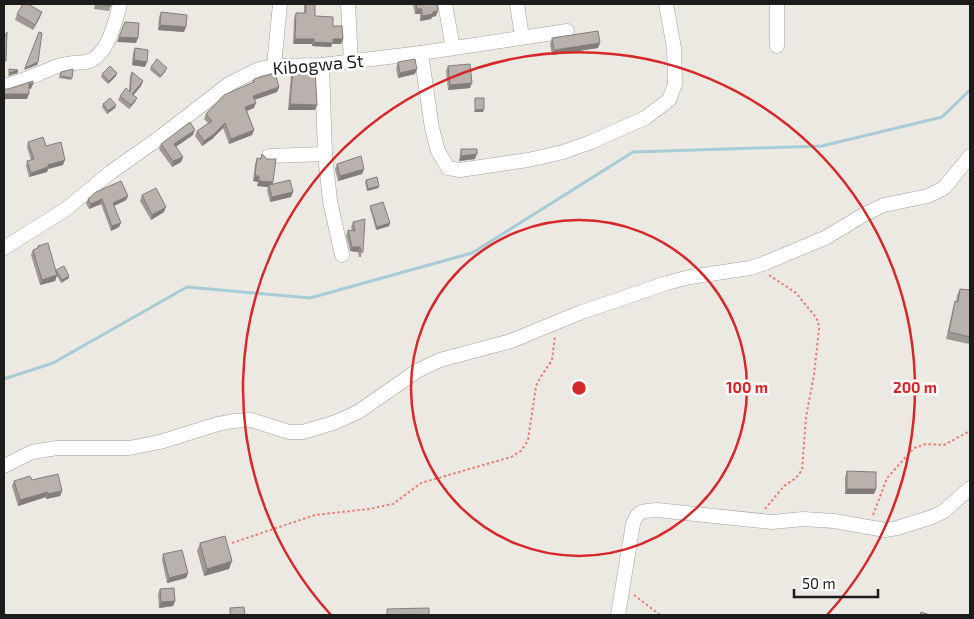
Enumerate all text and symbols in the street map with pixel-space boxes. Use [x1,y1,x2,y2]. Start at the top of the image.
street label: Kibogwa St [272,49,365,79]
text: 100 m [726,378,768,396]
text: 200 m [893,378,937,396]
centre of rings [570,379,588,397]
scale bar [794,566,878,598]
text: 50 m [802,574,836,592]

